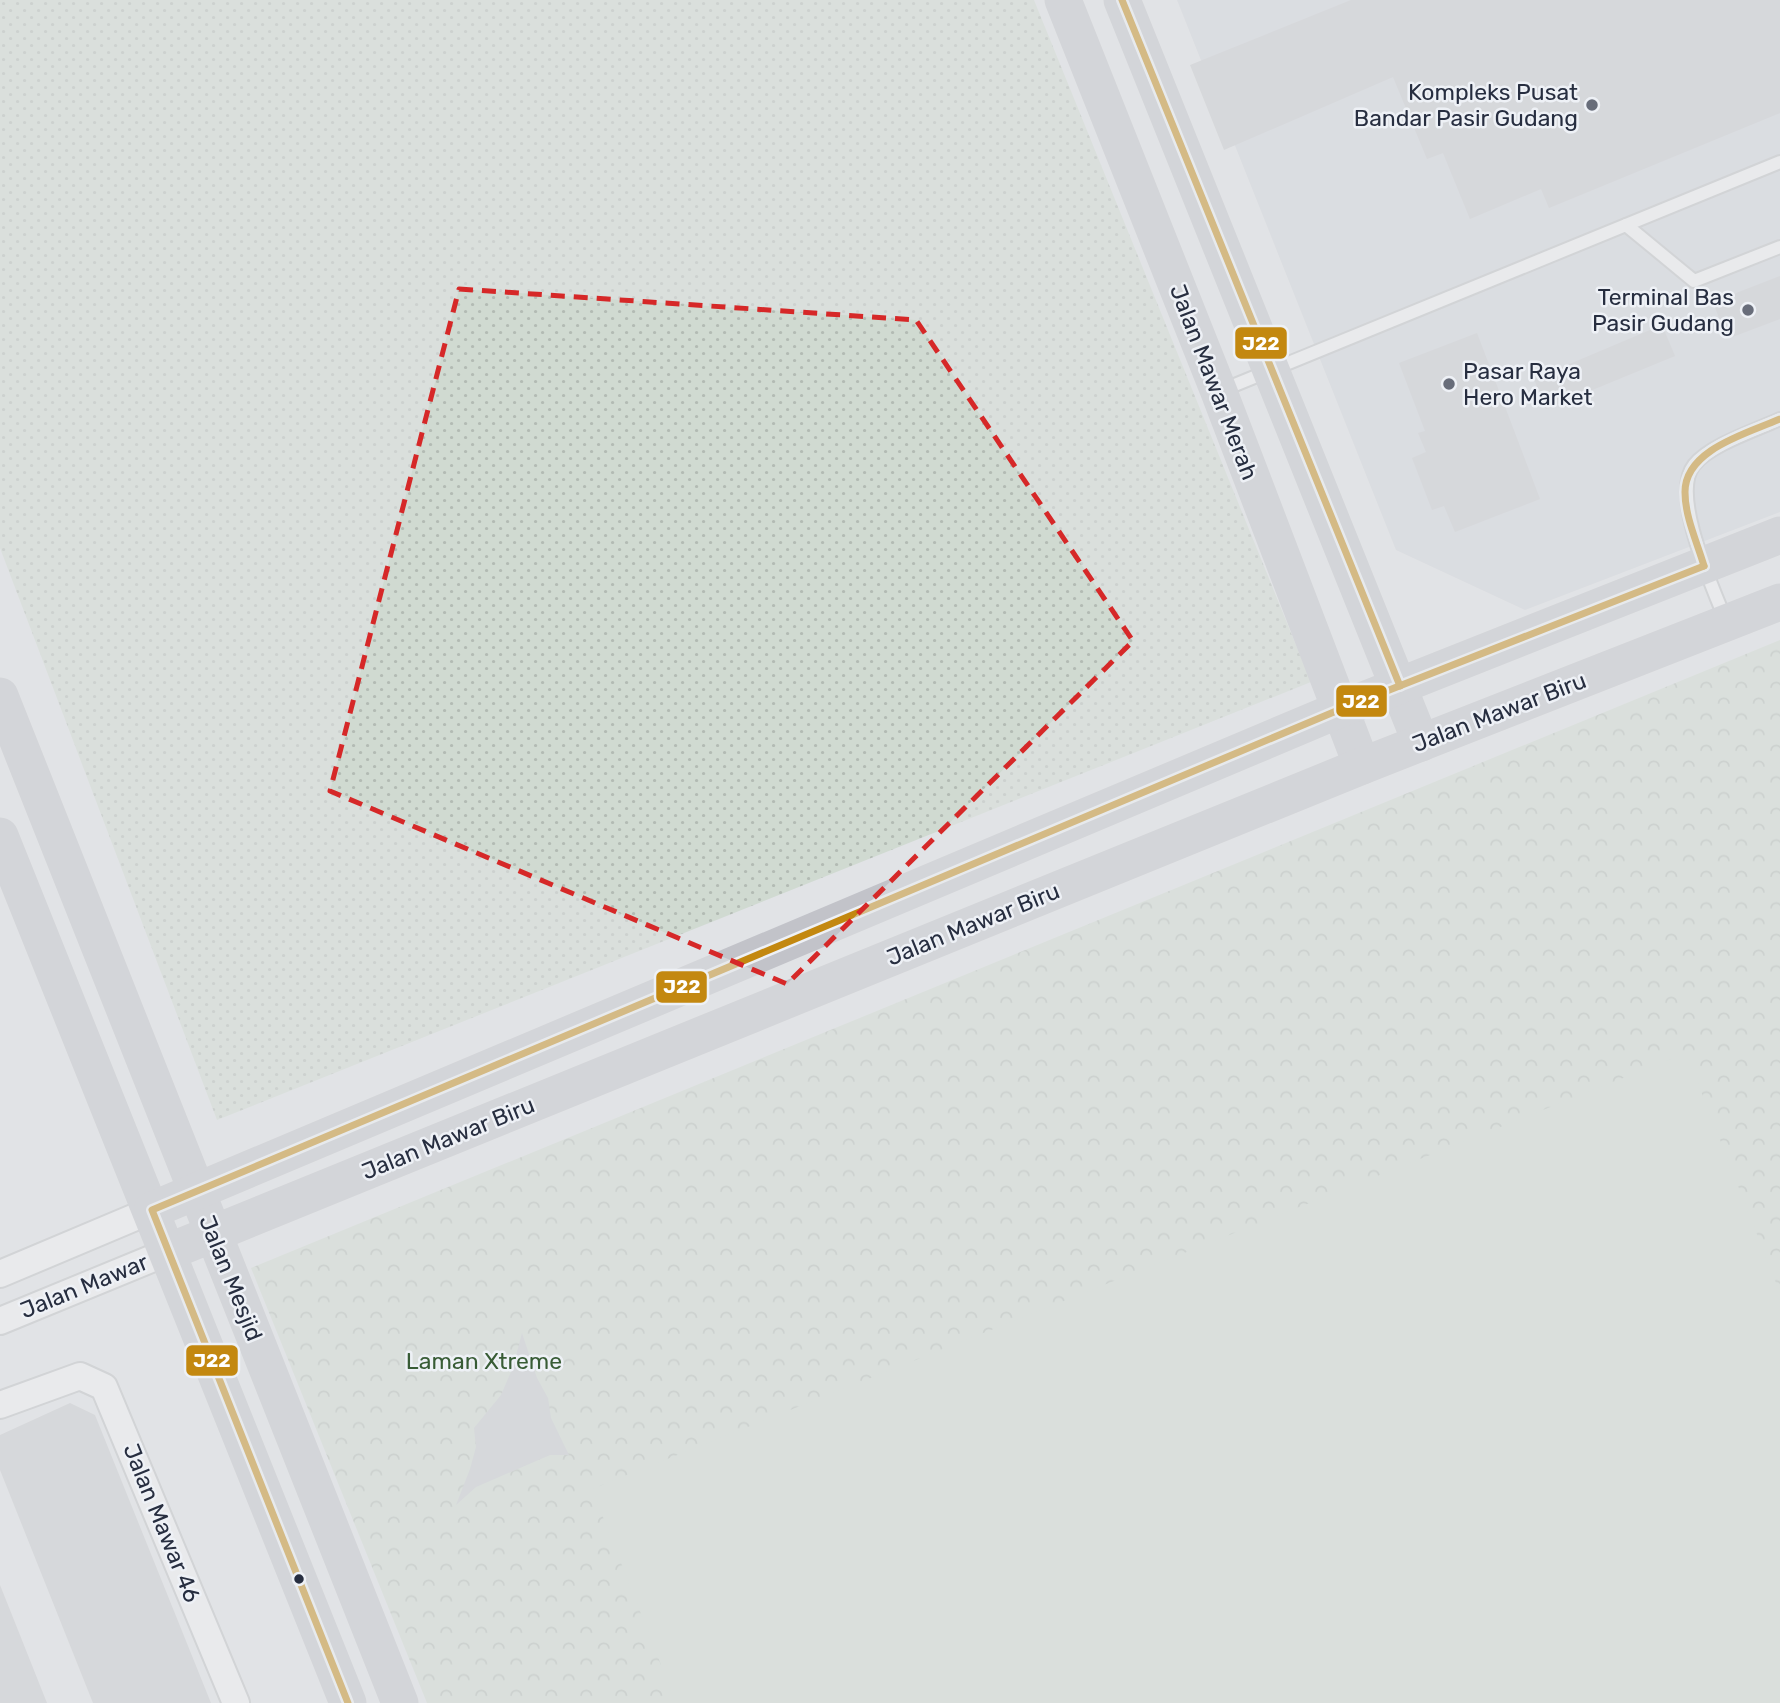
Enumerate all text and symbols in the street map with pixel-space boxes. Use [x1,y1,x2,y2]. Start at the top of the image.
place label: Kompleks Pusat Bandar Pasir Gudang [1354,78,1578,132]
marker: Kompleks Pusat Bandar Pasir Gudang [1584,97,1600,113]
street label: Jalan Mawar Merah [1164,280,1264,484]
place label: Terminal Bas Pasir Gudang [1592,283,1734,337]
marker: Terminal Bas Pasir Gudang [1740,302,1756,318]
line badge: J22 [1234,326,1288,360]
text: J22 [1242,332,1280,355]
place label: Pasar Raya Hero Market [1463,357,1592,411]
marker: Pasar Raya Hero Market [1441,376,1457,392]
street label: Jalan Mawar Biru [1408,666,1590,758]
line badge: J22 [1335,684,1388,718]
text: J22 [1342,690,1380,713]
street label: Jalan Mawar Biru [882,877,1064,971]
line badge: J22 [655,970,708,1004]
text: J22 [663,975,701,998]
street label: Jalan Mawar Biru [357,1091,539,1185]
street label: Jalan Mesjid [193,1211,269,1345]
street label: Jalan Mawar [16,1248,152,1324]
line badge: J22 [185,1344,239,1377]
park label: Laman Xtreme [406,1347,562,1375]
text: J22 [193,1349,231,1372]
street label: Jalan Mawar 46 [117,1440,207,1606]
unlabelled marker [292,1572,306,1586]

